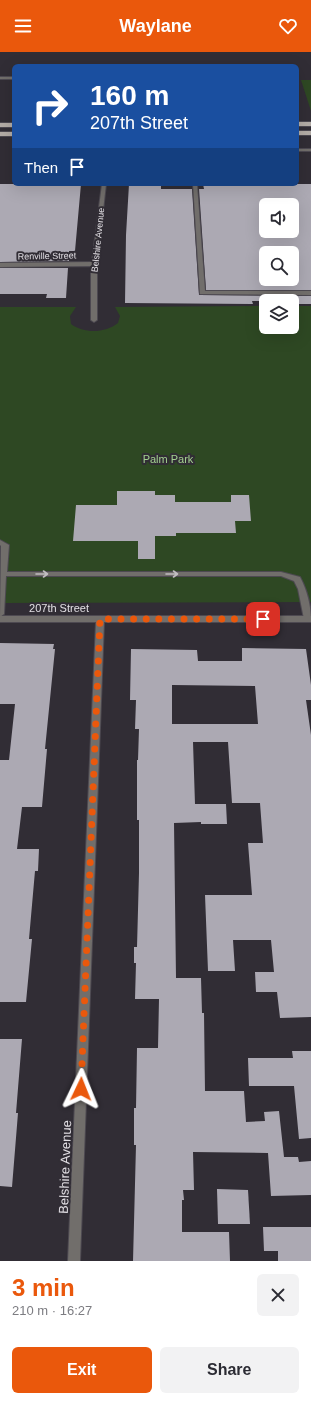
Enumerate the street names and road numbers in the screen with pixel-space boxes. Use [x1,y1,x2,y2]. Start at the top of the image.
street label: Belshire Avenue [90,207,106,273]
street label: Renville Street [18,250,77,262]
street label: 207th Street [29,602,89,614]
street label: Belshire Avenue [56,1120,74,1214]

